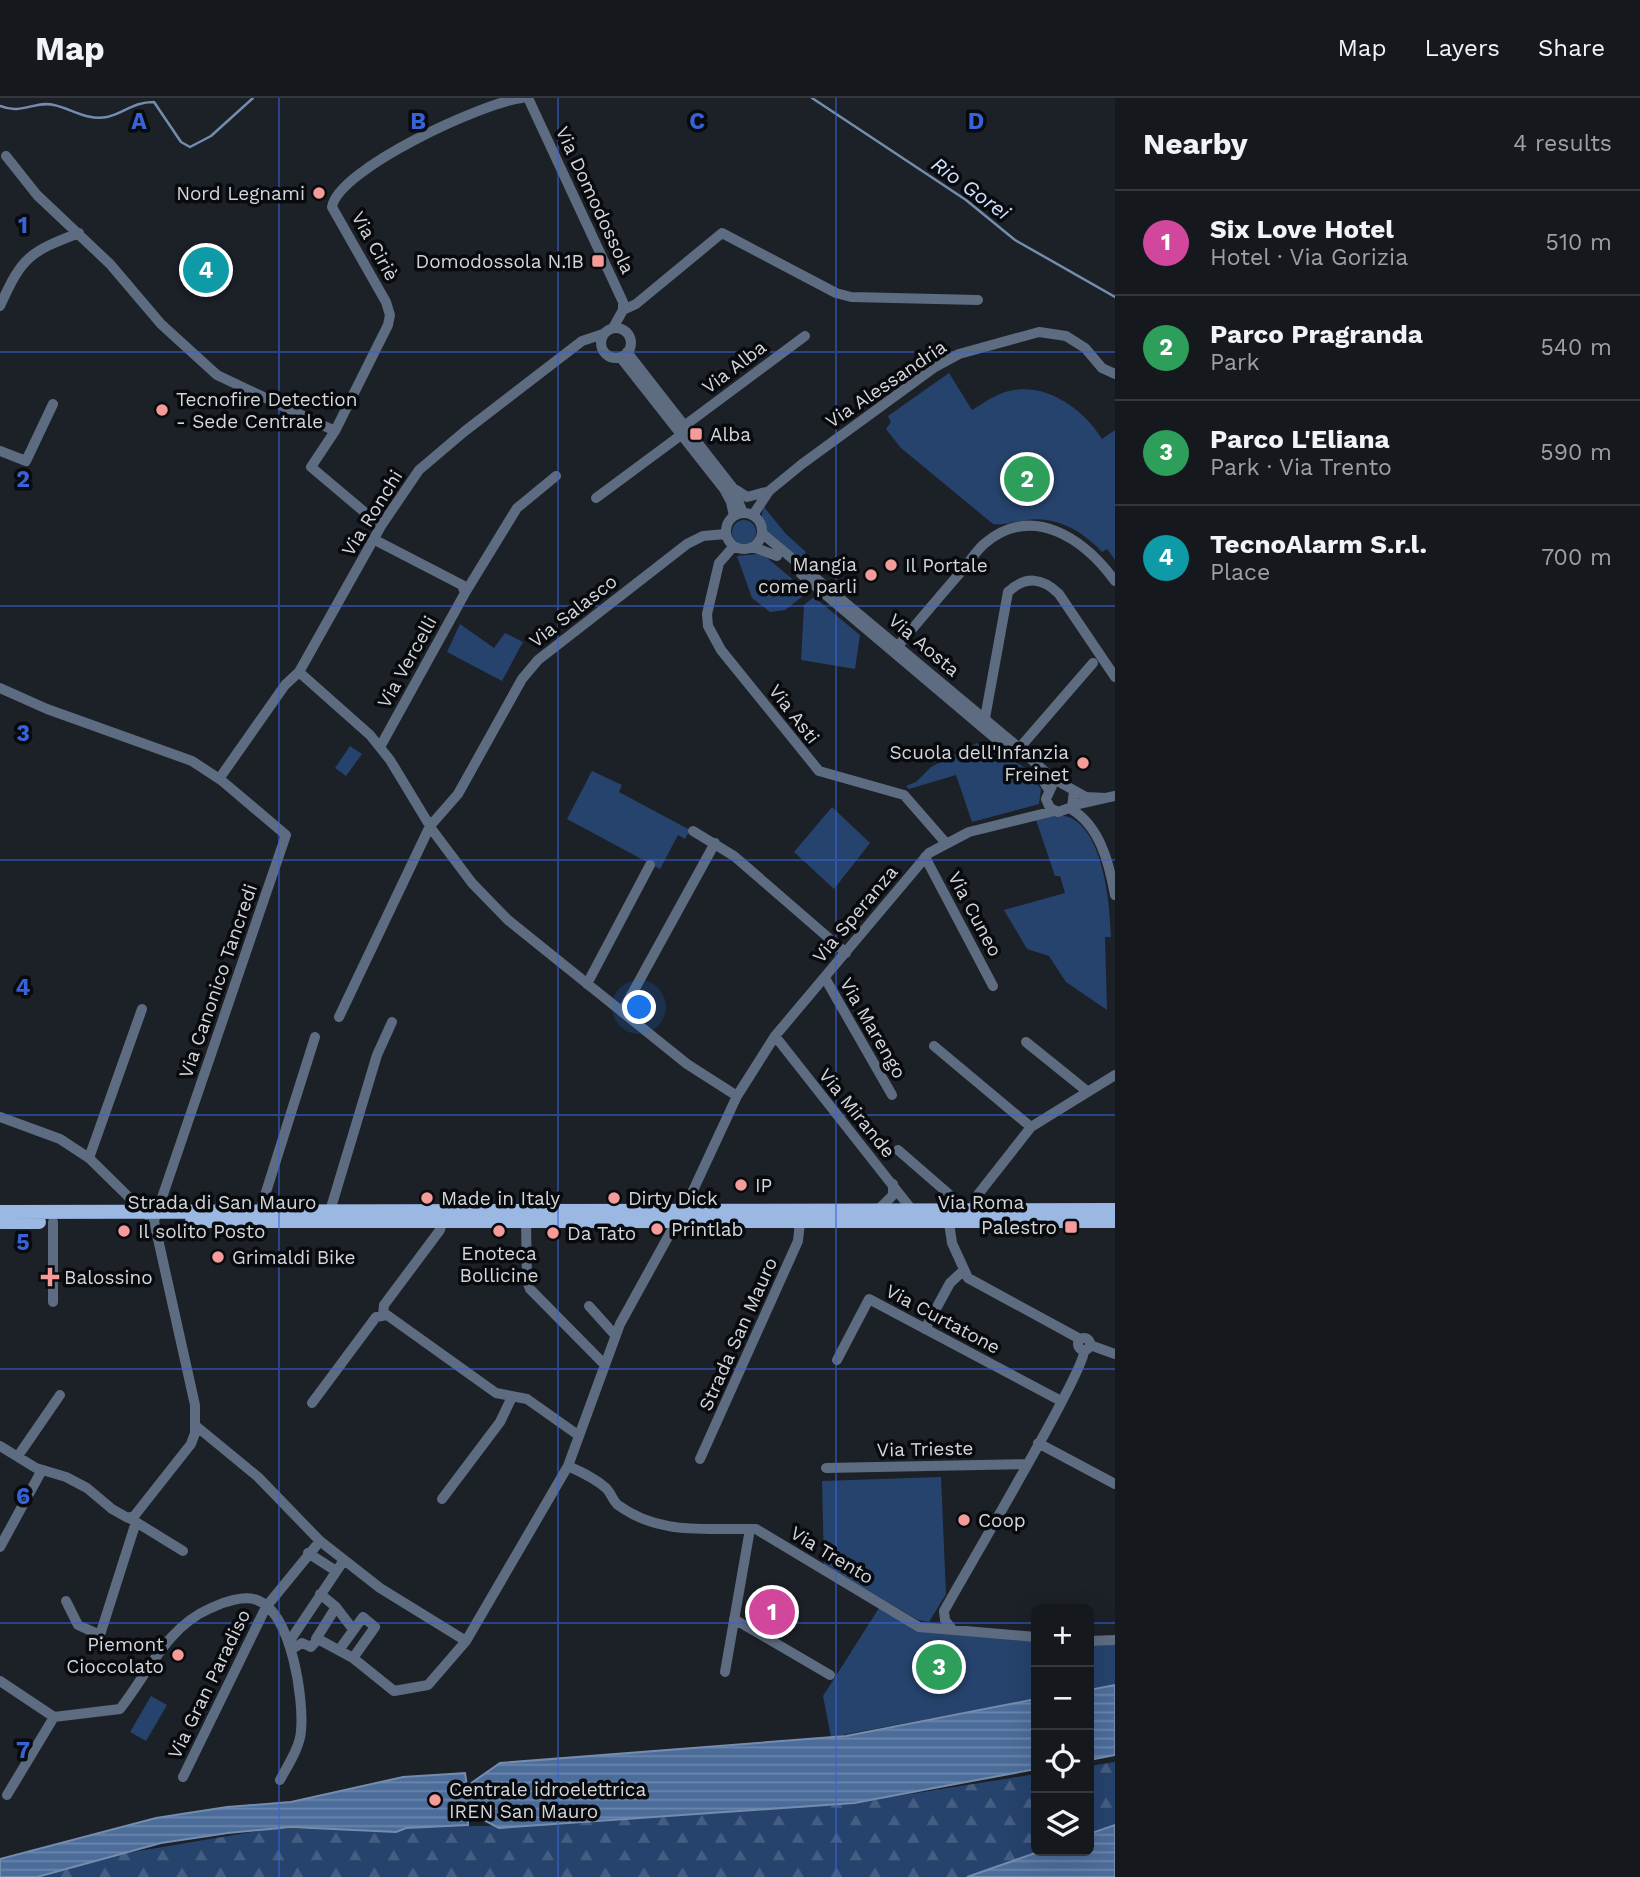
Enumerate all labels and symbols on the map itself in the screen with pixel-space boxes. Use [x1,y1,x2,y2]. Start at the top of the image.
text: A [131,108,147,135]
text: B [410,108,426,135]
text: C [689,108,705,135]
text: D [968,108,984,135]
street label: Via Domodossola [551,123,639,278]
water label: Rio Gorei [927,151,1016,225]
place label: Nord Legnami [176,182,305,205]
marker: Nord Legnami [311,185,327,201]
street label: Via Ciriè [347,207,403,285]
text: 1 [18,212,28,239]
pin: 4 [183,244,229,296]
place label: Domodossola N.1B [415,250,584,273]
marker: Domodossola N.1B [590,253,606,269]
street label: Via Alba [697,335,771,399]
street label: Via Alessandria [821,335,951,433]
place label: Tecnofire Detection - Sede Centrale [176,388,358,433]
marker: Tecnofire Detection - Sede Centrale [154,402,170,418]
place label: Alba [710,423,751,446]
marker: Alba [688,426,704,442]
pin: 2 [1004,453,1050,505]
text: 2 [16,466,30,493]
street label: Via Ronchi [337,466,407,560]
place label: Mangia come parli [758,553,857,598]
place label: Il Portale [905,554,988,577]
marker: Il Portale [883,557,899,573]
marker: Mangia come parli [863,567,879,583]
street label: Via Salasco [524,569,622,653]
street label: Via Aosta [884,609,964,682]
street label: Via Vercelli [372,612,442,712]
street label: Via Asti [764,680,824,748]
text: 3 [16,720,30,747]
place label: Scuola dell'Infanzia Freinet [889,741,1069,786]
marker: Scuola dell'Infanzia Freinet [1075,755,1091,771]
street label: Via Speranza [808,860,903,967]
street label: Via Cuneo [943,868,1007,960]
street label: Via Canonico Tancredi [174,881,262,1081]
street label: Via Marengo [835,973,911,1083]
text: 4 [16,974,31,1001]
your location [622,990,656,1024]
street label: Via Mirande [814,1064,900,1162]
place label: IP [755,1174,772,1197]
marker: IP [733,1177,749,1193]
place label: Made in Italy [441,1187,560,1210]
place label: Dirty Dick [628,1187,718,1210]
marker: Made in Italy [419,1190,435,1206]
marker: Dirty Dick [606,1190,622,1206]
street label: Strada di San Mauro [128,1191,316,1214]
street label: Via Roma [938,1191,1025,1214]
place label: Palestro [981,1216,1057,1239]
place label: Printlab [671,1218,743,1241]
marker: Palestro [1063,1219,1079,1235]
place label: Il solito Posto [138,1220,265,1243]
marker: Printlab [649,1221,665,1237]
place label: Da Tato [567,1222,636,1245]
marker: Il solito Posto [116,1223,132,1239]
marker: Enoteca Bollicine [491,1223,507,1239]
marker: Da Tato [545,1225,561,1241]
text: 5 [16,1229,30,1256]
place label: Enoteca Bollicine [460,1242,538,1287]
place label: Grimaldi Bike [232,1246,356,1269]
marker: Grimaldi Bike [210,1249,226,1265]
street label: Strada San Mauro [694,1254,782,1414]
place label: Balossino [64,1266,153,1289]
marker: Balossino [42,1269,58,1285]
street label: Via Curtatone [882,1279,1004,1359]
street label: Via Trieste [877,1437,973,1461]
text: 6 [16,1483,30,1510]
place label: Coop [978,1509,1026,1532]
marker: Coop [956,1512,972,1528]
street label: Via Trento [786,1521,878,1589]
pin: 1 [749,1586,795,1638]
street label: Via Gran Paradiso [163,1606,255,1762]
place label: Piemont Cioccolato [66,1633,164,1678]
pin: 3 [916,1641,962,1693]
marker: Piemont Cioccolato [170,1647,186,1663]
text: 7 [16,1737,30,1764]
place label: Centrale idroelettrica IREN San Mauro [449,1778,647,1823]
marker: Centrale idroelettrica IREN San Mauro [427,1792,443,1808]

